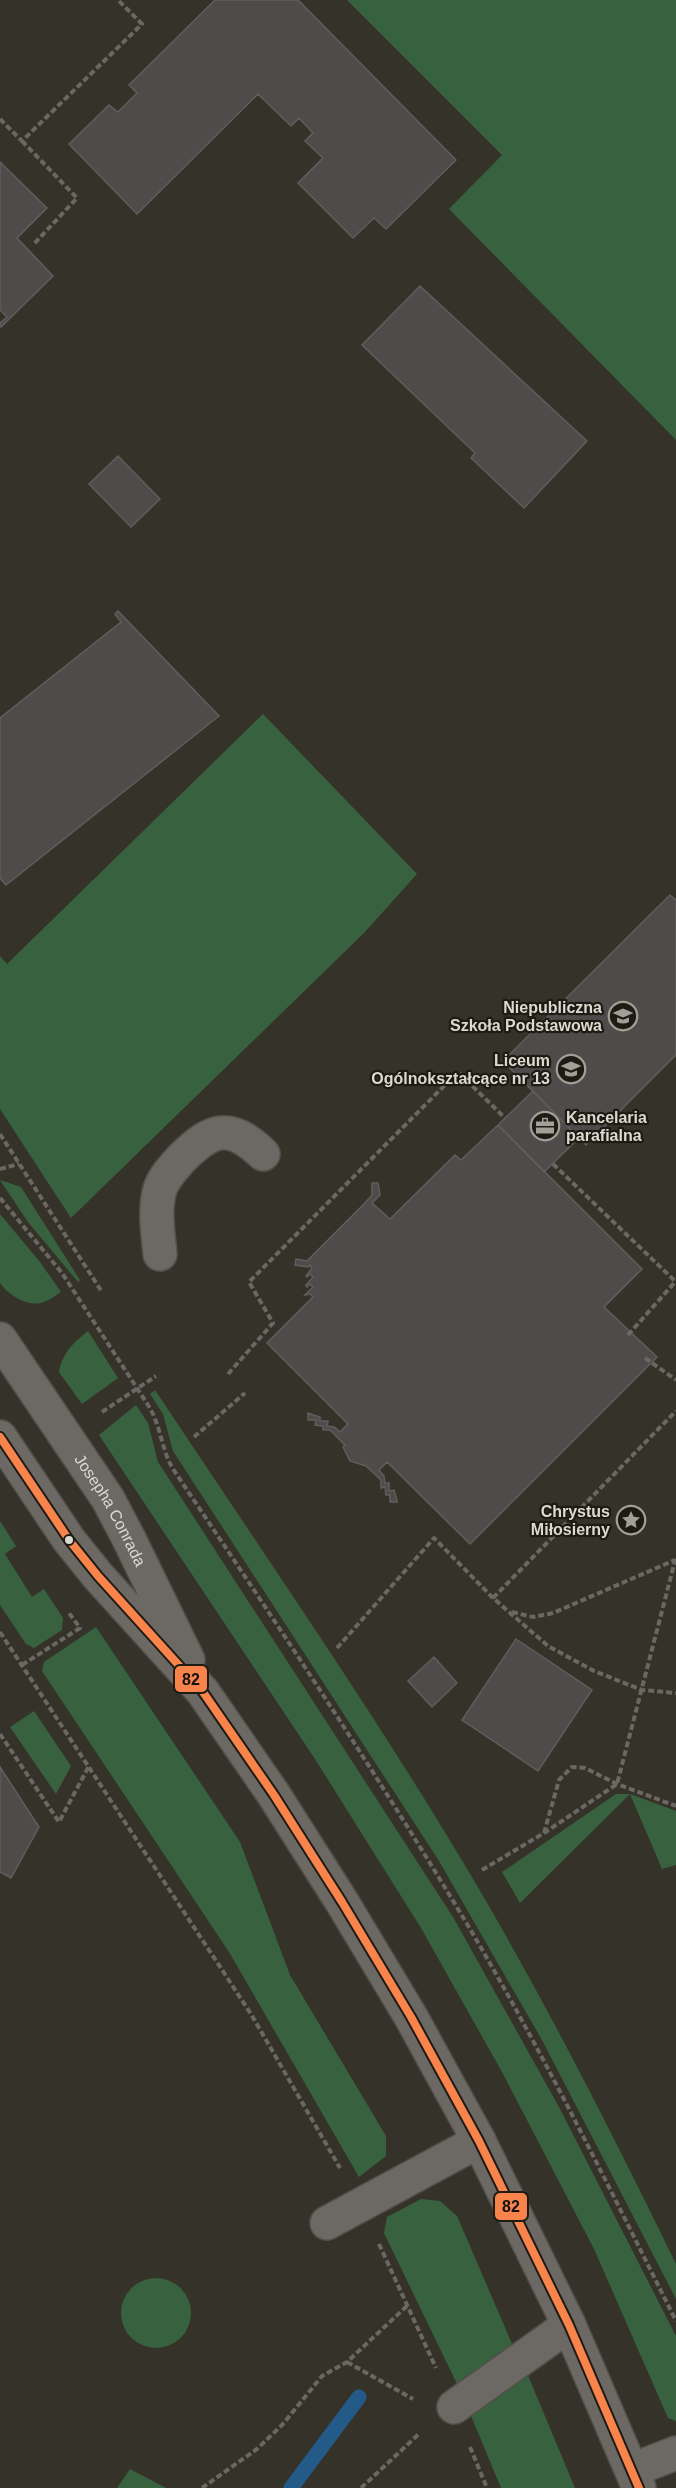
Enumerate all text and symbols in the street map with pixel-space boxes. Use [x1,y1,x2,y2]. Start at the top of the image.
place label: Niepubliczna Szkoła Podstawowa [450,999,602,1034]
school or university icon: Niepubliczna Szkoła Podstawowa [607,1000,639,1032]
place label: Liceum Ogólnokształcące nr 13 [371,1052,550,1087]
school or university icon: Liceum Ogólnokształcące nr 13 [555,1053,587,1085]
place label: Kancelaria parafialna [566,1109,647,1144]
office icon: Kancelaria parafialna [529,1110,561,1142]
street label: Josepha Conrada [72,1451,149,1569]
place label: Chrystus Miłosierny [531,1503,610,1538]
place icon: Chrystus Miłosierny [615,1504,647,1536]
unlabelled marker [63,1534,75,1546]
line badge: 82 [174,1665,208,1693]
text: 82 [182,1671,200,1688]
line badge: 82 [494,2192,528,2221]
text: 82 [502,2198,520,2215]

